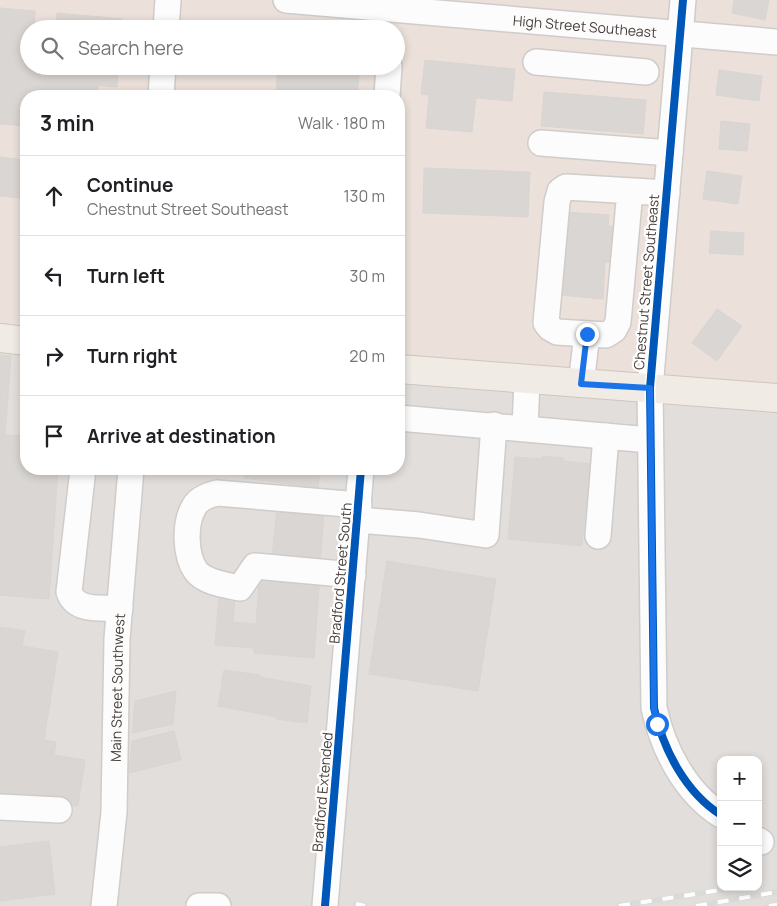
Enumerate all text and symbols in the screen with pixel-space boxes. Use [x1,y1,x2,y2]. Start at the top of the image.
street label: High Street Southeast [512,10,658,41]
search box [20,20,405,75]
icon: search [38,34,66,62]
text: Search here [78,35,184,61]
text: 3 min [40,109,94,137]
text: Walk · 180 m [298,112,385,134]
text: Continue [87,172,173,198]
icon: ahead [40,182,68,210]
text: 130 m [343,185,385,207]
street label: Chestnut Street Southeast [629,193,663,371]
text: Chestnut Street Southeast [87,198,289,220]
icon: left [40,262,68,290]
text: Turn left [87,263,165,289]
text: 30 m [350,265,385,287]
route end [576,323,599,346]
icon: right [40,342,68,370]
text: Turn right [87,343,177,369]
text: 20 m [349,345,385,367]
icon: arrive [40,422,68,450]
text: Arrive at destination [87,423,276,449]
street label: Bradford Street South [324,502,356,644]
street label: Main Street Southwest [105,612,129,762]
route start [646,713,669,736]
street label: Bradford Extended [307,731,337,853]
map controls [717,756,762,891]
button: + [717,756,762,801]
button: − [717,801,762,846]
button: layers [717,846,762,891]

